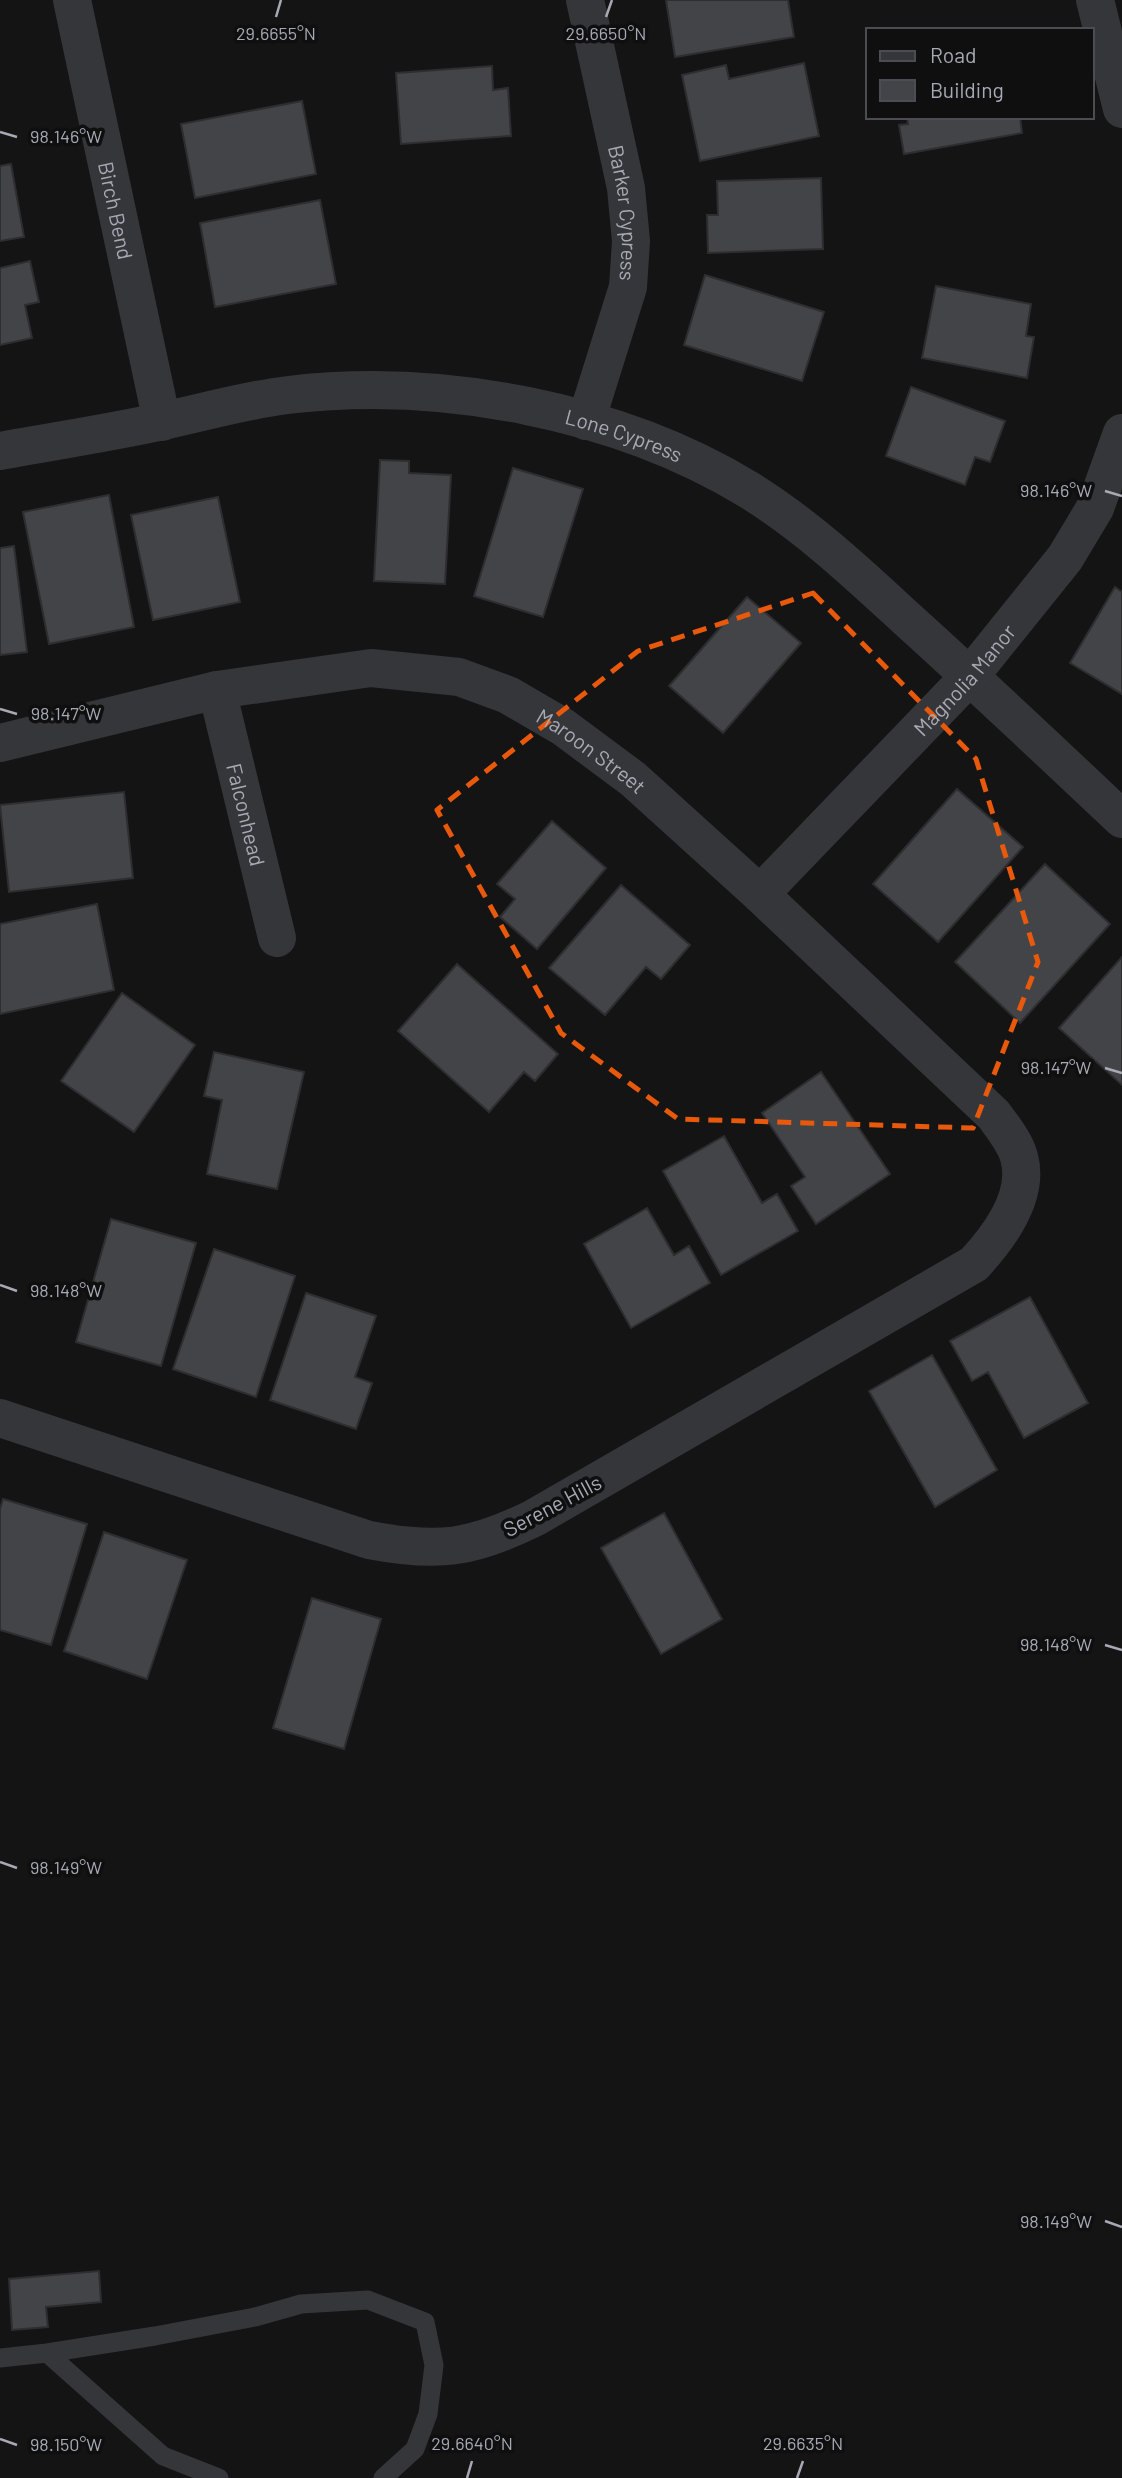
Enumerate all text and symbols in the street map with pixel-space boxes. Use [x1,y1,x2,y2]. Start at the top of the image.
text: 29.6655°N [236,22,316,44]
text: 29.6650°N [565,22,647,44]
legend [866,28,1094,119]
text: Road [930,42,976,67]
text: Building [930,77,1004,102]
text: 98.146°W [30,125,102,147]
street label: Barker Cypress [604,142,644,282]
street label: Birch Bend [94,159,139,262]
street label: Lone Cypress [563,403,687,466]
text: 98.146°W [1020,479,1092,501]
street label: Magnolia Manor [908,618,1020,740]
text: 98.147°W [31,702,101,724]
street label: Maroon Street [533,702,652,798]
street label: Falconhead [223,760,272,868]
text: 98.147°W [1021,1056,1091,1078]
text: 98.148°W [30,1279,102,1301]
street label: Serene Hills [499,1469,605,1541]
text: 98.148°W [1020,1633,1092,1655]
text: 98.149°W [30,1856,102,1878]
text: 98.149°W [1020,2210,1092,2232]
text: 29.6640°N [431,2432,513,2454]
text: 29.6635°N [763,2432,843,2454]
text: 98.150°W [30,2433,102,2455]

